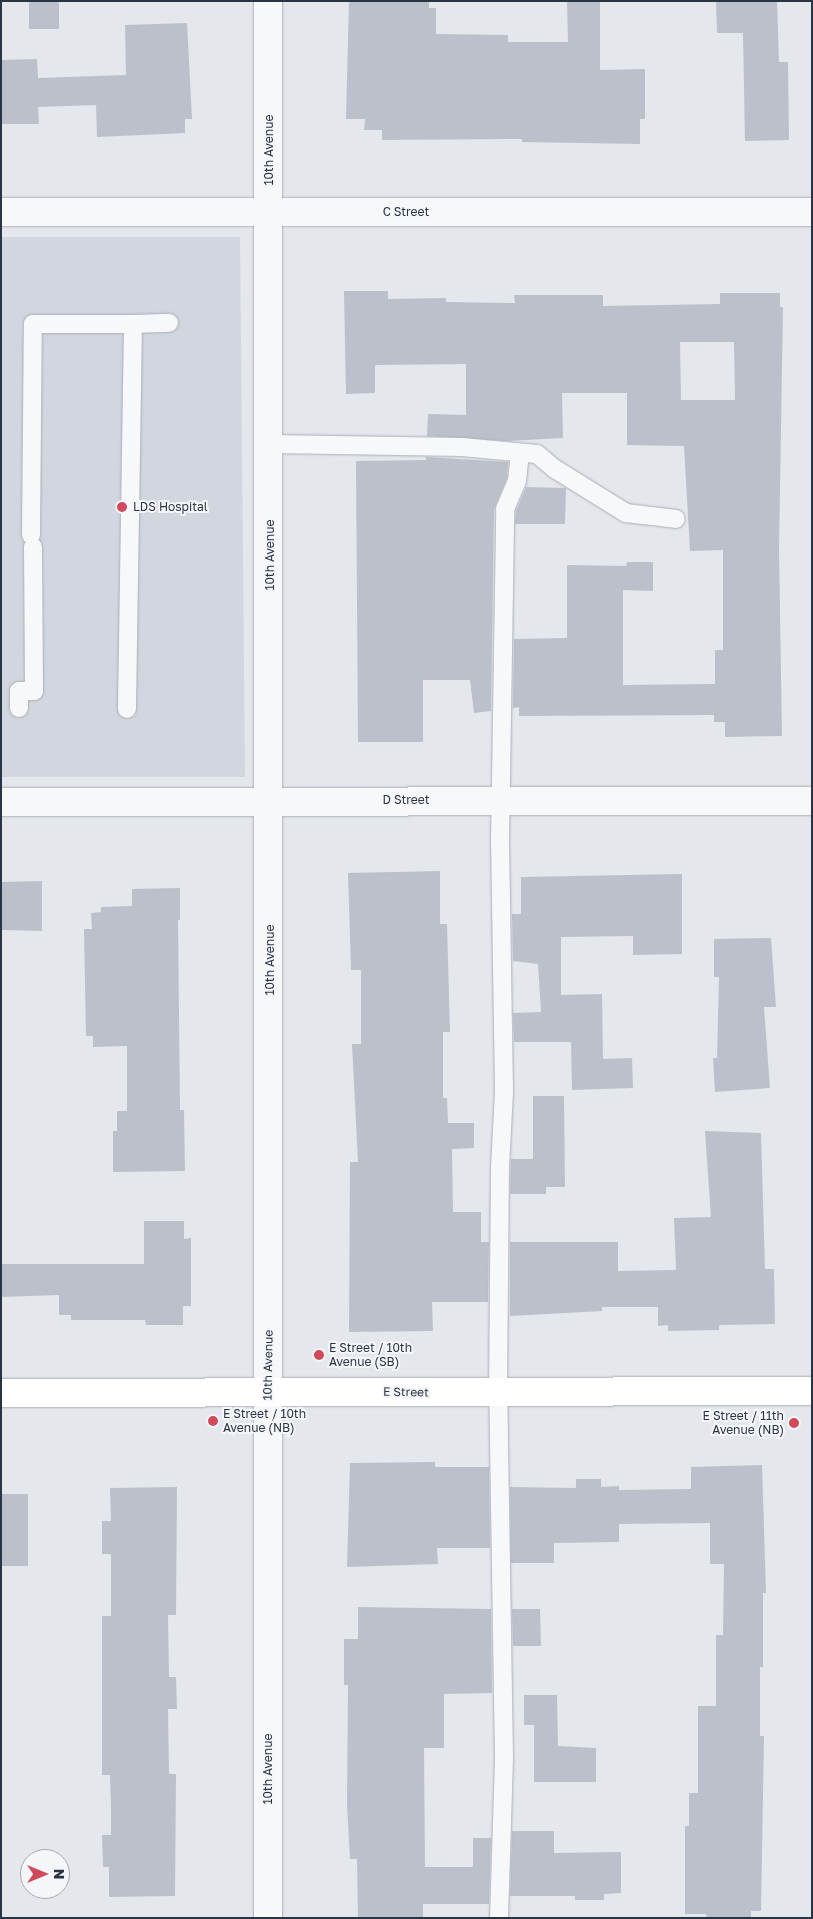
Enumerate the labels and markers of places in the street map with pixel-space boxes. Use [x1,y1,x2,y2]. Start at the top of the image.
marker: LDS Hospital [115,500,129,514]
place label: LDS Hospital [133,500,208,514]
place label: E Street / 10th Avenue (SB) [329,1341,412,1369]
marker: E Street / 10th Avenue (SB) [313,1349,325,1361]
place label: E Street / 10th Avenue (NB) [223,1407,306,1435]
place label: E Street / 11th Avenue (NB) [703,1409,784,1437]
marker: E Street / 10th Avenue (NB) [207,1415,219,1427]
marker: E Street / 11th Avenue (NB) [788,1417,800,1429]

